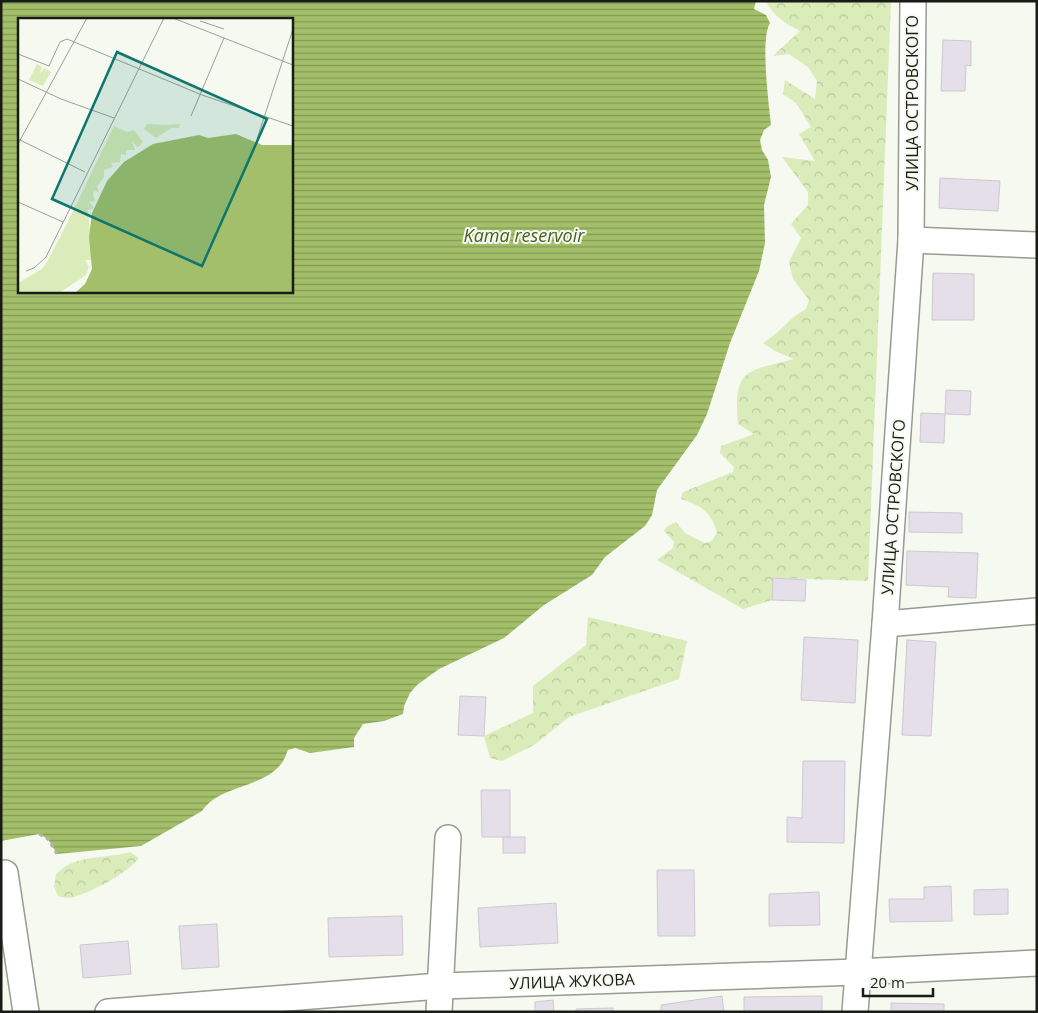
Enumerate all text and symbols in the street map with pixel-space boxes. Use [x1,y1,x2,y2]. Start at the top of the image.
street label: УЛИЦА ОСТРОВСКОГО [901,15,923,191]
inset map [18,18,292,292]
water label: Kama reservoir [464,223,585,247]
street label: УЛИЦА ОСТРОВСКОГО [876,418,910,596]
scale bar [863,966,933,998]
street label: УЛИЦА ЖУКОВА [509,968,636,994]
text: 20 m [870,972,905,992]

